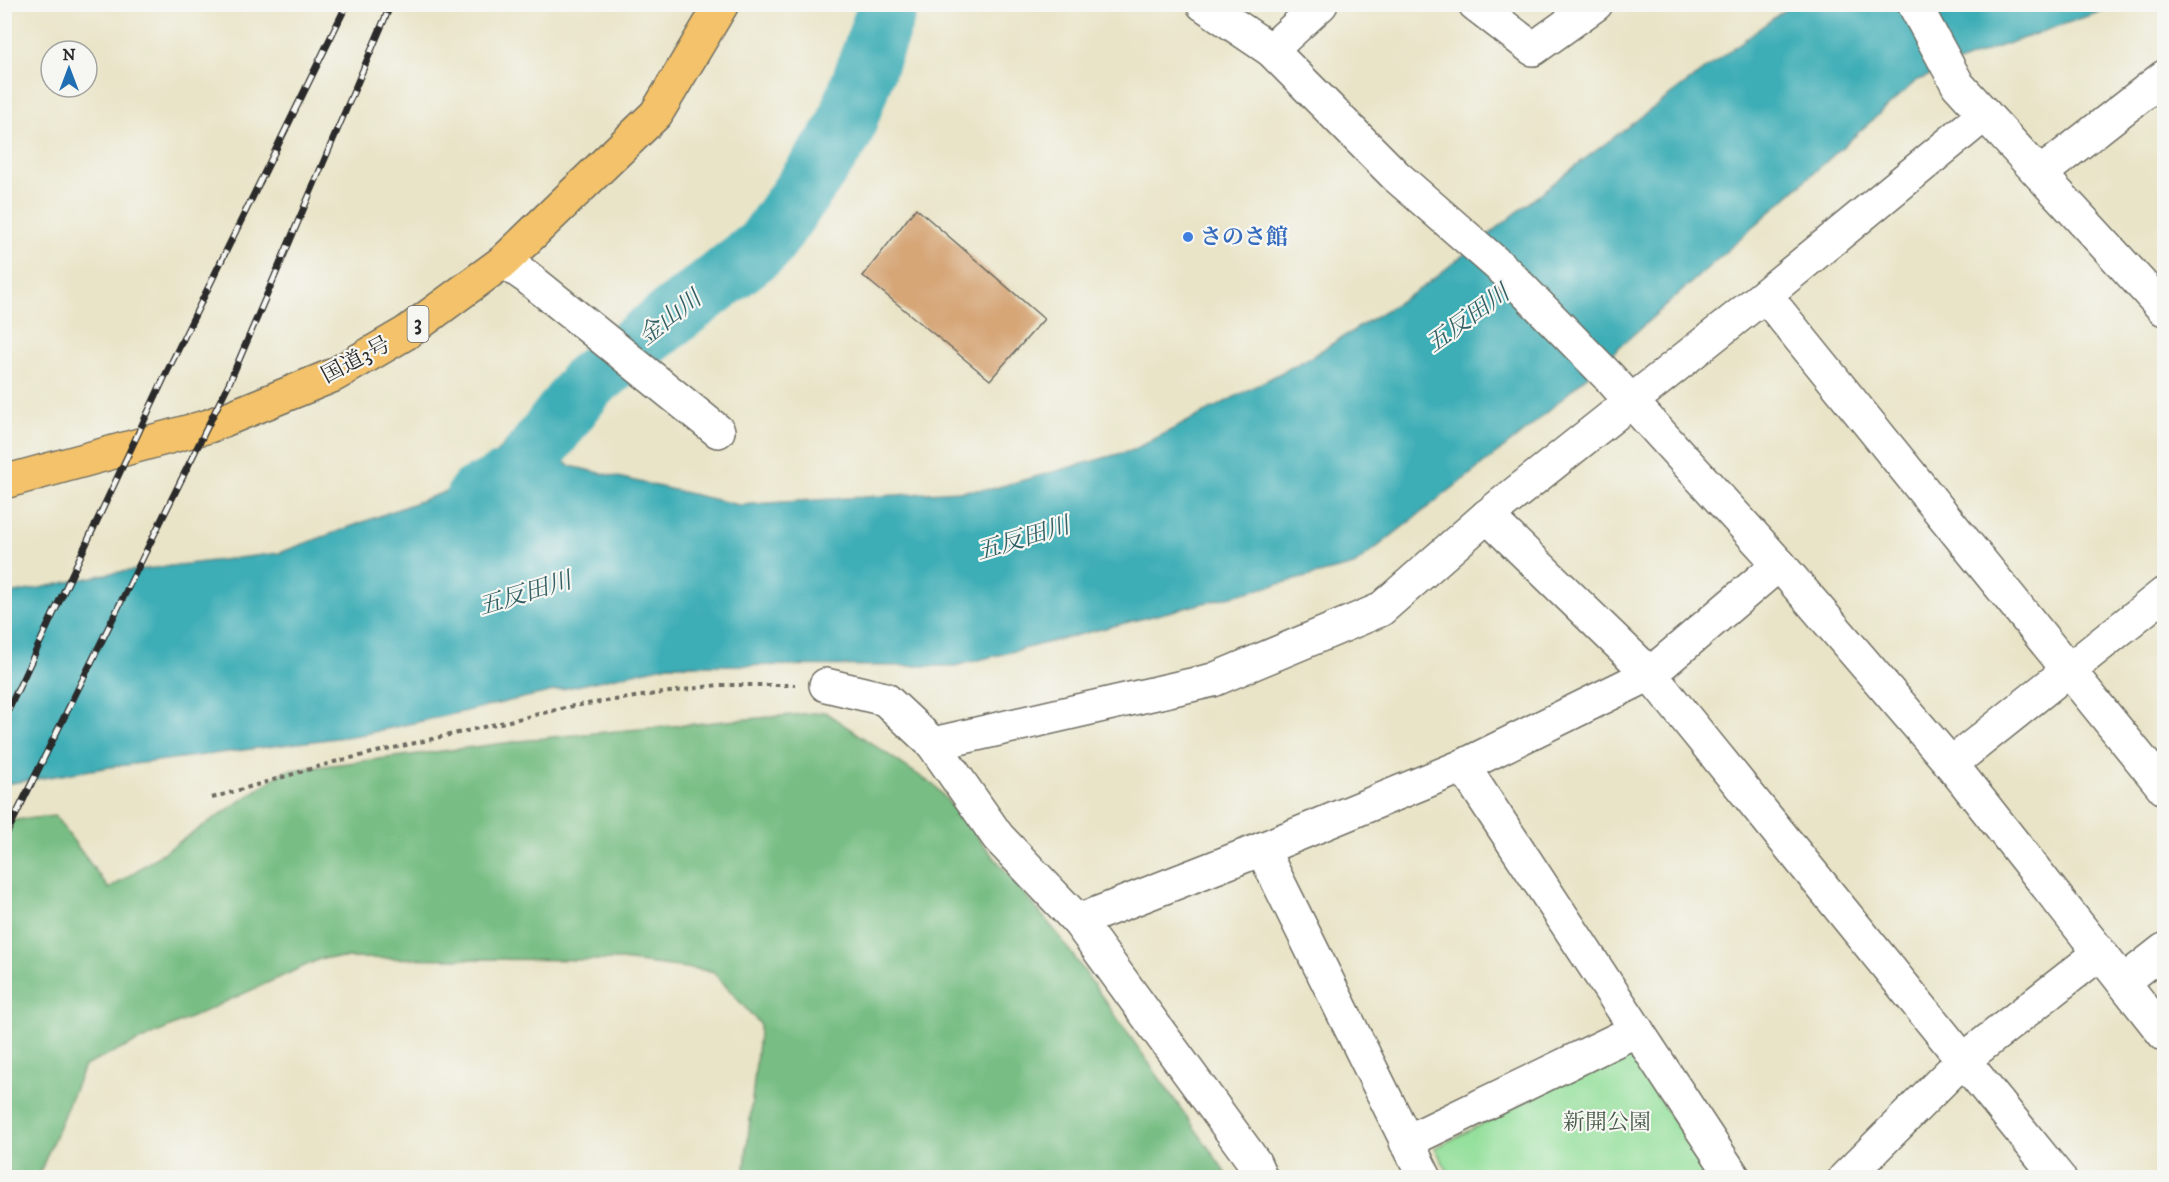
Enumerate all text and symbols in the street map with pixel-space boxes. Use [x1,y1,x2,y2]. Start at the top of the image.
north arrow [39,39,99,99]
text: N [62,45,76,65]
place label: さのさ館 [1200,224,1288,251]
marker: さのさ館 [1181,230,1195,244]
water label: 五反田川 [1420,277,1518,359]
water label: 金山川 [632,282,710,352]
road number: 3 [408,306,428,342]
street label: 国道3号 [317,331,395,389]
water label: 五反田川 [973,510,1076,567]
water label: 五反田川 [475,565,578,622]
park label: 新開公園 [1563,1109,1651,1136]

